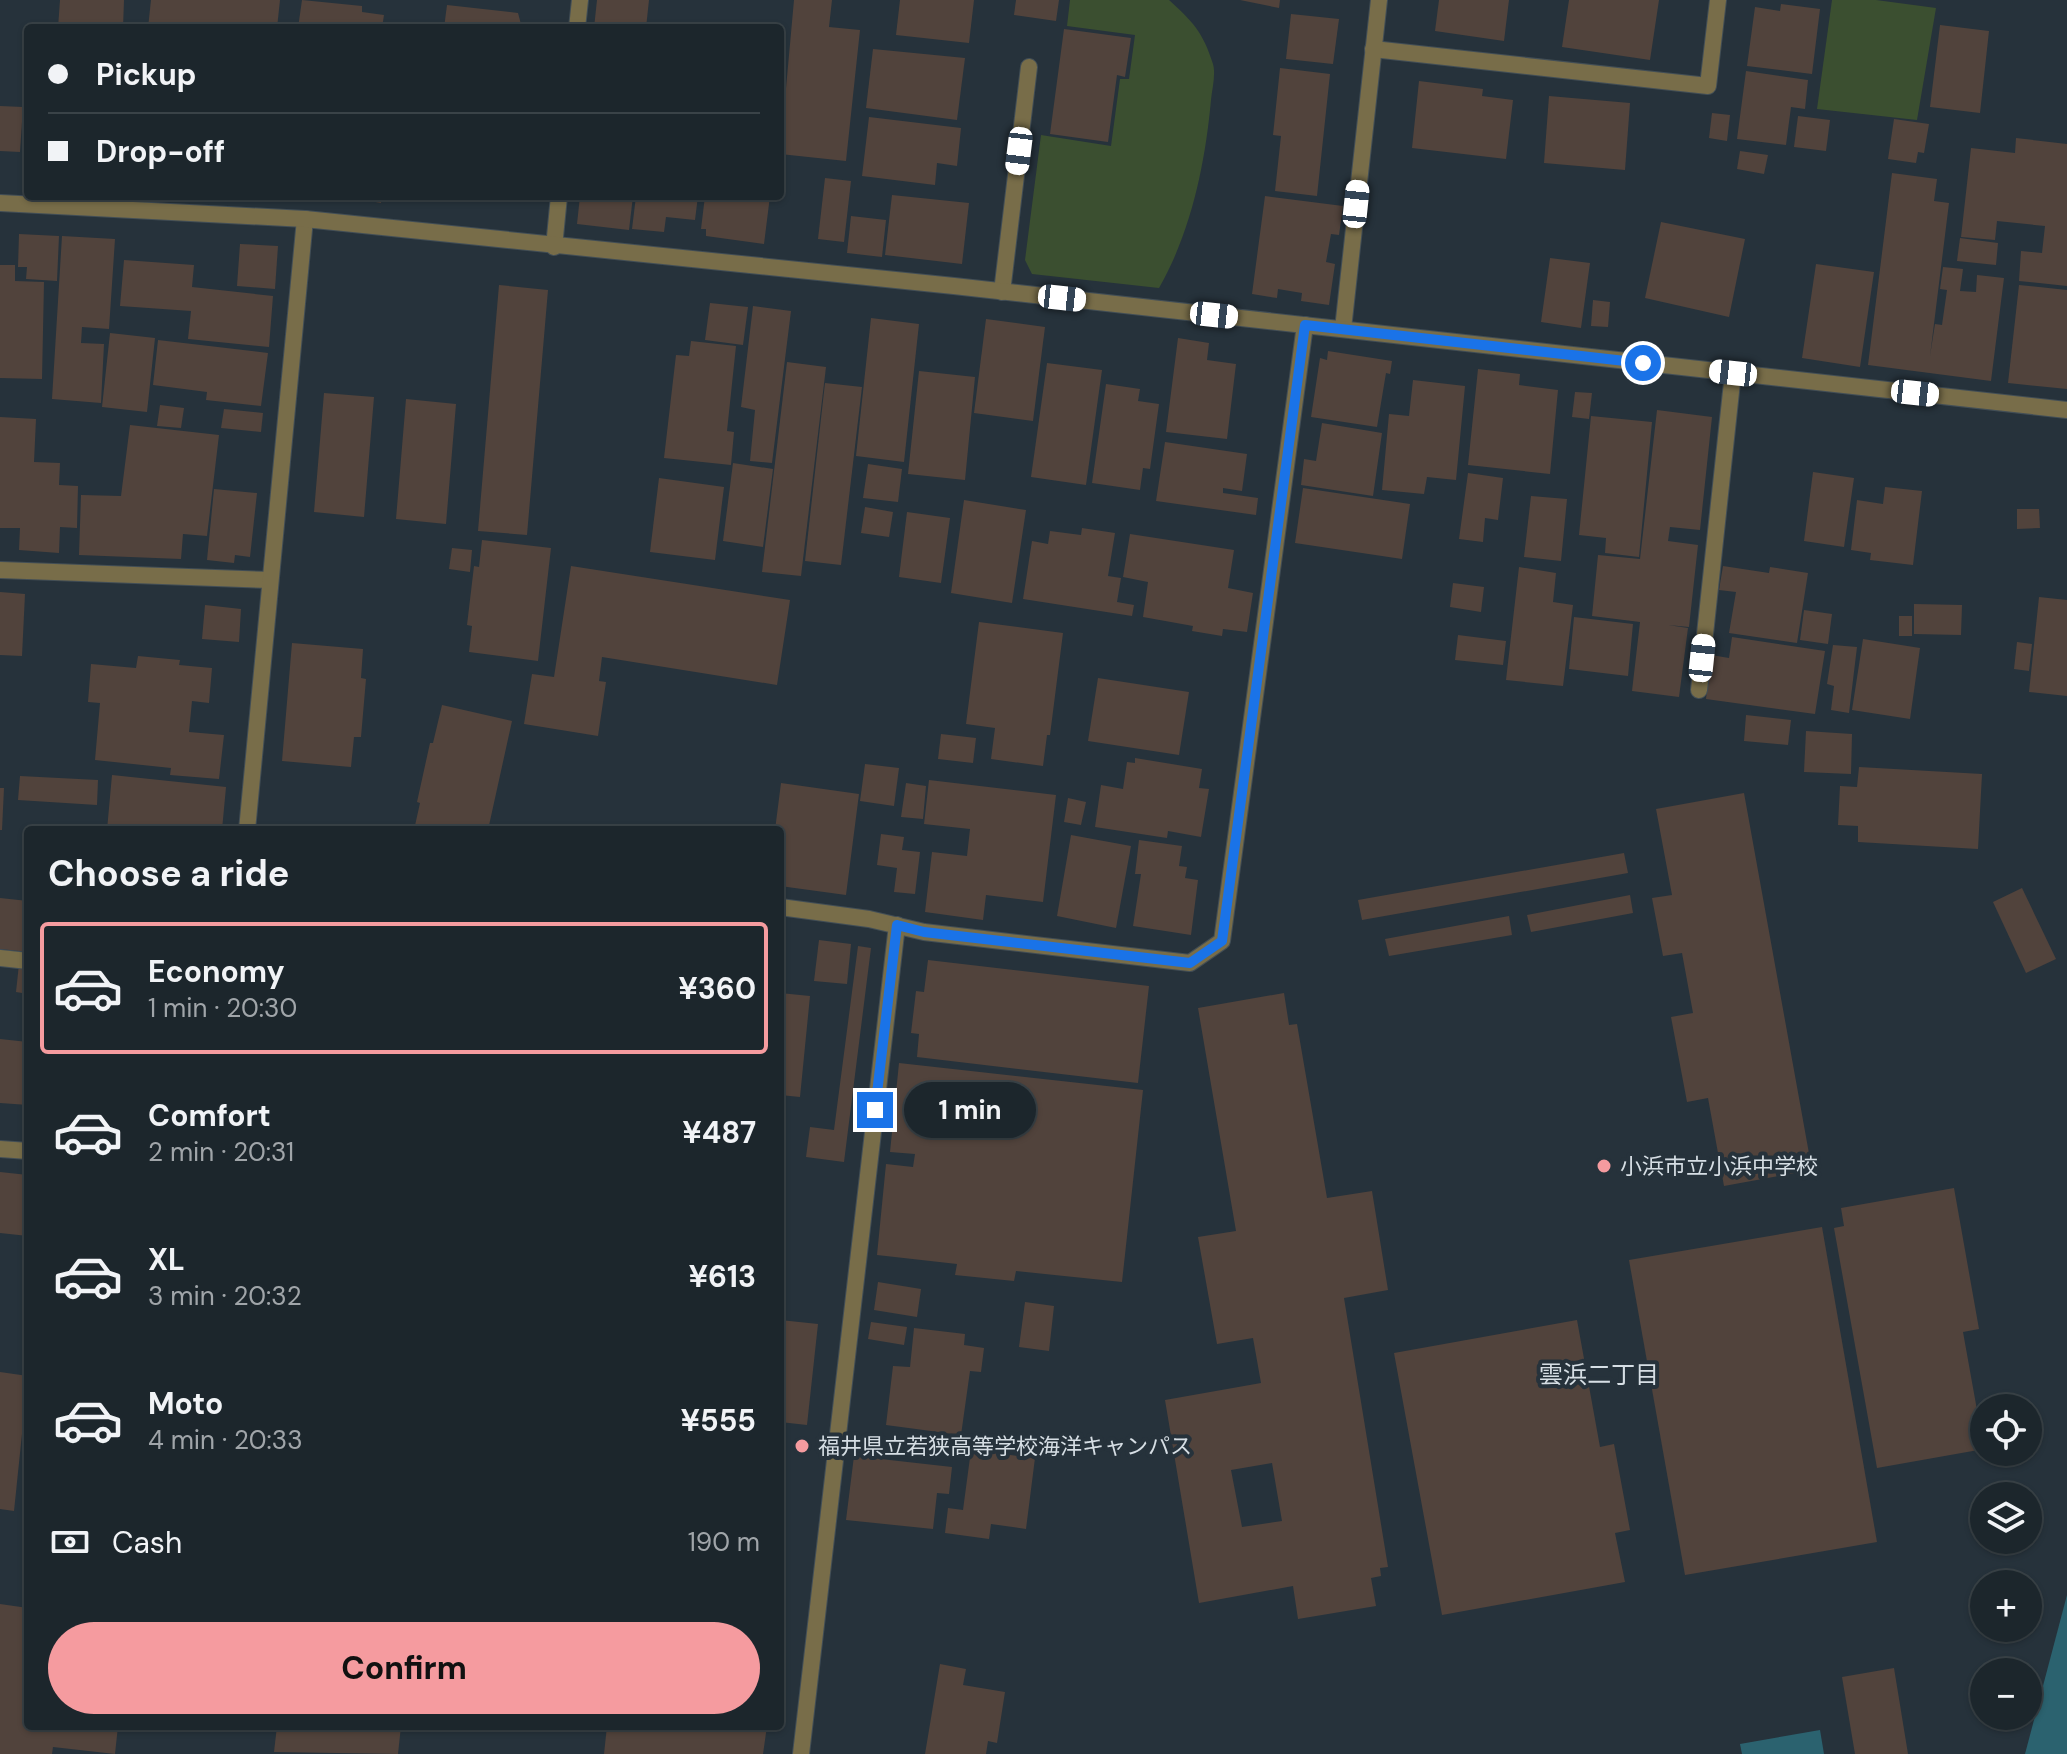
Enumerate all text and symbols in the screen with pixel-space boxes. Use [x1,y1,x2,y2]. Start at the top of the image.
text: Pickup [96,55,196,94]
car [1004,126,1034,176]
text: Drop-off [96,132,225,171]
car [1342,179,1370,229]
car [1037,284,1087,312]
car [1189,301,1239,329]
route start [1625,345,1661,381]
car [1708,359,1758,387]
car [1890,379,1940,407]
car [1688,633,1716,683]
text: Choose a ride [48,850,289,897]
icon: car [52,952,124,1024]
text: Economy [148,952,285,991]
text: ¥360 [678,969,756,1008]
text: 1 min · 20:30 [148,991,297,1025]
callout: 1 min [903,1082,1035,1138]
route end [857,1092,893,1128]
text: 1 min [938,1093,1002,1127]
icon: car [52,1096,124,1168]
text: Comfort [148,1096,271,1135]
text: ¥487 [682,1113,756,1152]
text: 2 min · 20:31 [148,1135,294,1169]
place label: 小浜市立小浜中学校 [1620,1152,1818,1181]
marker: 小浜市立小浜中学校 [1595,1157,1613,1175]
icon: car [52,1240,124,1312]
text: XL [148,1240,185,1279]
text: ¥613 [688,1257,756,1296]
text: 3 min · 20:32 [148,1279,302,1313]
district label: 雲浜二丁目 [1539,1359,1659,1390]
icon: car [52,1384,124,1456]
text: Moto [148,1384,223,1423]
map controls [1970,1394,2042,1730]
button: locate [1970,1394,2042,1466]
text: ¥555 [681,1401,756,1440]
text: 4 min · 20:33 [148,1423,303,1457]
place label: 福井県立若狭高等学校海洋キャンパス [818,1432,1192,1461]
marker: 福井県立若狭高等学校海洋キャンパス [793,1437,811,1455]
button: layers [1970,1482,2042,1554]
icon: cash [48,1520,92,1564]
text: Cash [112,1523,182,1562]
text: 190 m [688,1525,760,1559]
button: + [1970,1570,2042,1642]
button: Confirm [48,1622,760,1714]
button: − [1970,1658,2042,1730]

